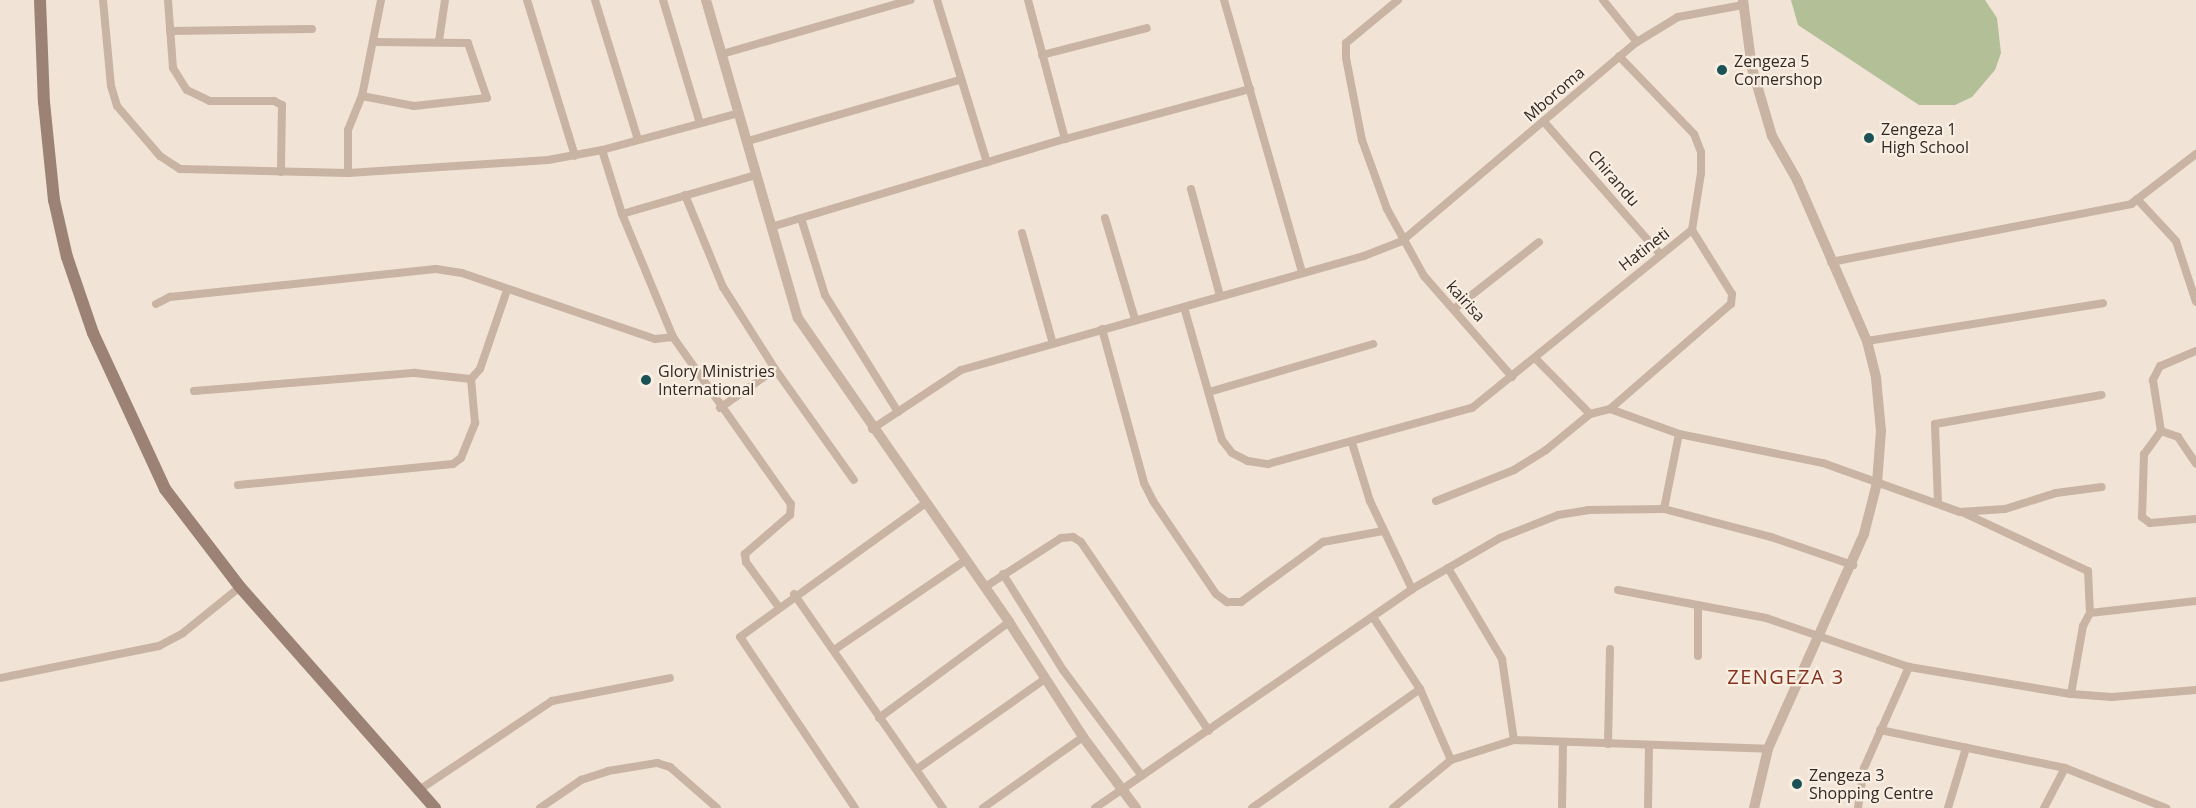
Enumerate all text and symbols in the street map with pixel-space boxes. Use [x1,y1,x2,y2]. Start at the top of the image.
place label: Zengeza 5 Cornershop [1734,51,1822,89]
street label: Mboroma [1520,63,1588,125]
marker: Zengeza 5 Cornershop [1715,63,1729,77]
place label: Zengeza 1 High School [1881,119,1969,157]
marker: Zengeza 1 High School [1862,131,1876,145]
street label: Chirandu [1584,146,1644,210]
street label: Hatineti [1615,223,1673,275]
street label: kairisa [1443,277,1489,325]
place label: Glory Ministries International [658,361,775,399]
marker: Glory Ministries International [639,373,653,387]
district label: ZENGEZA 3 [1727,664,1845,688]
place label: Zengeza 3 Shopping Centre [1809,765,1934,803]
marker: Zengeza 3 Shopping Centre [1790,777,1804,791]

